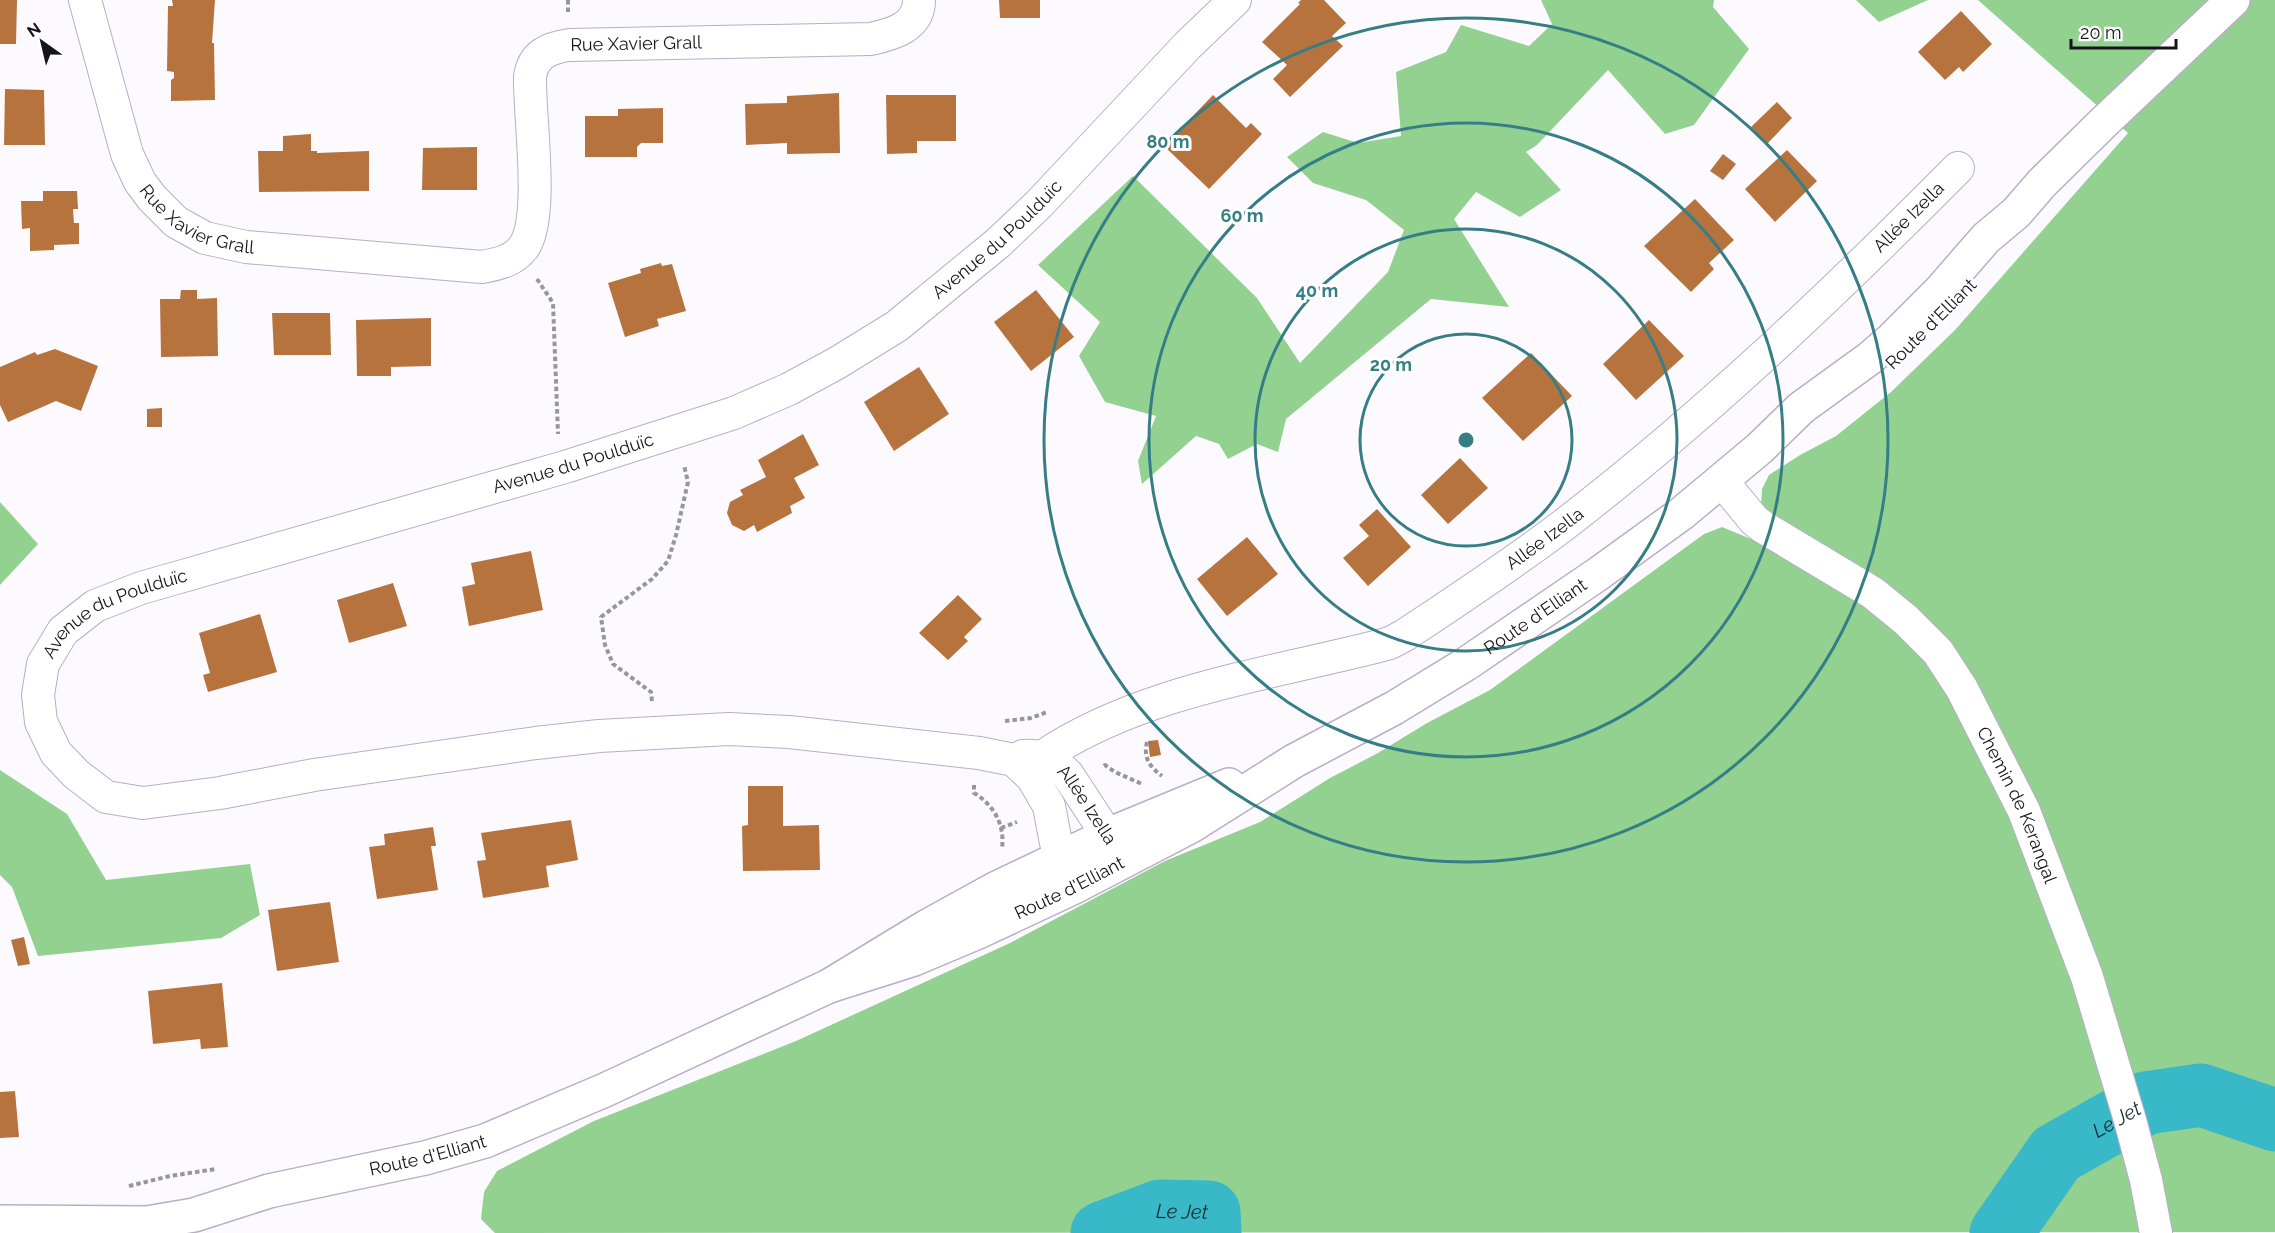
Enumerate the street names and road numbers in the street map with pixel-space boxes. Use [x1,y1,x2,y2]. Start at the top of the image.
street label: Rue Xavier Grall [570,31,702,55]
street label: Avenue du Poulduïc [928,175,1066,303]
street label: Allée Izella [1869,177,1948,256]
street label: Rue Xavier Grall [135,180,255,258]
street label: Route d'Elliant [1881,274,1980,373]
street label: Avenue du Poulduïc [490,428,656,497]
street label: Allée Izella [1502,503,1587,574]
street label: Avenue du Poulduïc [38,564,190,662]
street label: Route d'Elliant [1480,574,1590,659]
street label: Chemin de Kerangal [1973,723,2061,886]
street label: Allée Izella [1054,760,1121,848]
street label: Route d'Elliant [1011,852,1128,923]
street label: Route d'Elliant [367,1130,488,1180]

